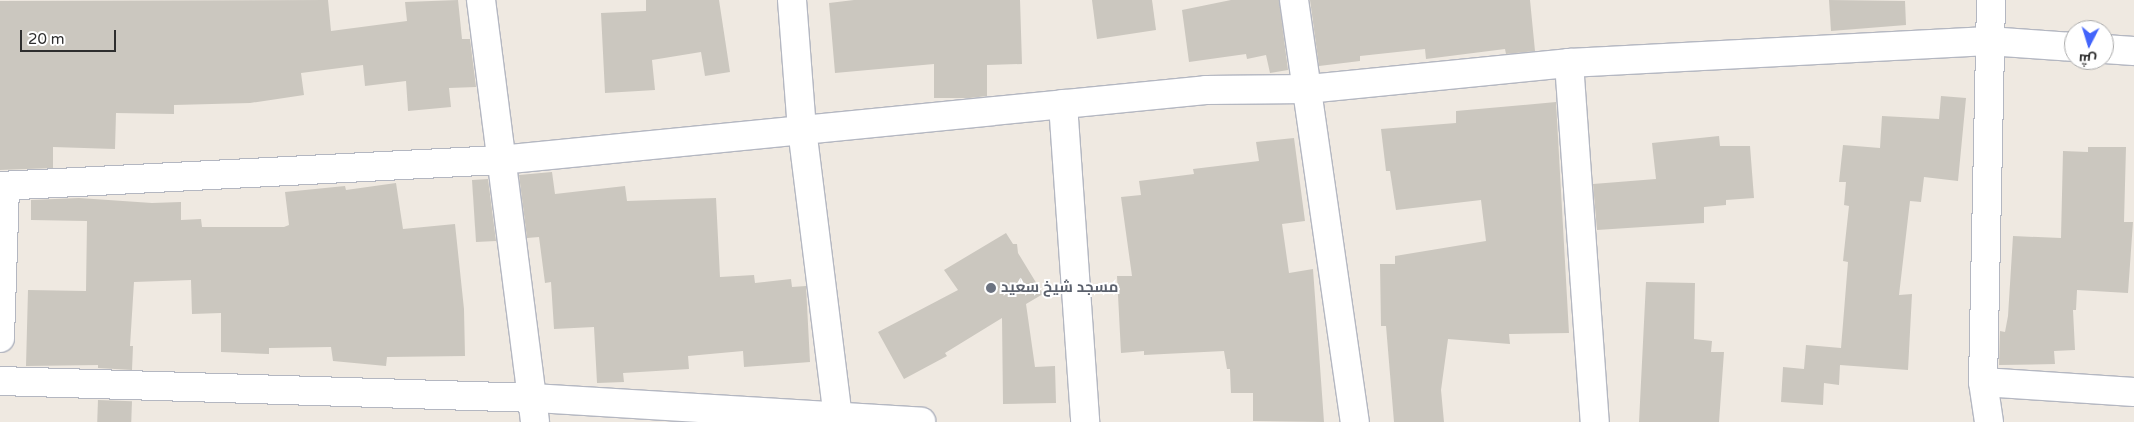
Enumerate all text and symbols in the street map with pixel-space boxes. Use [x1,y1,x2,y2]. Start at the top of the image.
scale bar [22,20,119,52]
north arrow [2064,20,2114,70]
text: 20 m [28,30,65,48]
text: ش [2078,50,2097,69]
place label: مسجد شيخ سعيد [1001,279,1118,297]
marker: مسجد شيخ سعيد [985,282,997,294]

